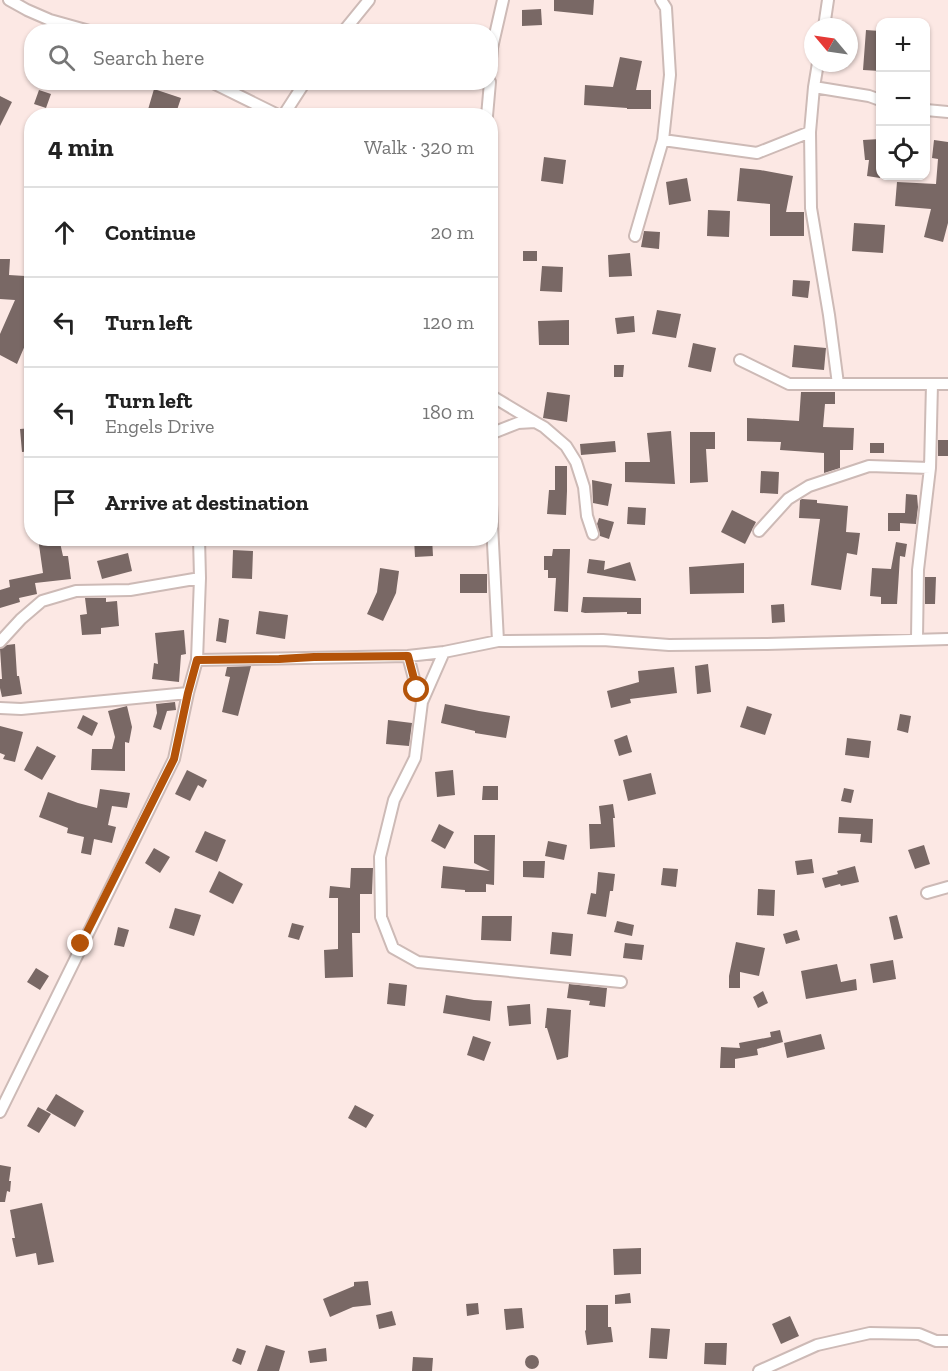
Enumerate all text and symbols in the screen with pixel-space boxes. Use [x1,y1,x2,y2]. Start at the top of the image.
north arrow [804,18,858,72]
map controls [876,18,930,180]
button: + [876,18,930,72]
search box [24,24,498,90]
icon: search [45,41,78,74]
text: Search here [93,44,204,71]
button: − [876,72,930,126]
button: locate [876,126,930,180]
text: 4 min [48,131,114,163]
text: Walk · 320 m [364,135,474,159]
icon: ahead [48,216,81,249]
text: Continue [105,219,196,246]
text: 20 m [430,220,474,244]
icon: left [48,306,81,339]
text: Turn left [105,309,192,336]
text: 120 m [423,310,474,334]
text: Turn left [105,387,192,414]
icon: left [48,396,81,429]
text: 180 m [422,400,474,424]
text: Engels Drive [105,414,214,438]
icon: arrive [48,486,81,519]
text: Arrive at destination [105,489,308,516]
route start [403,676,429,702]
route end [67,930,93,956]

